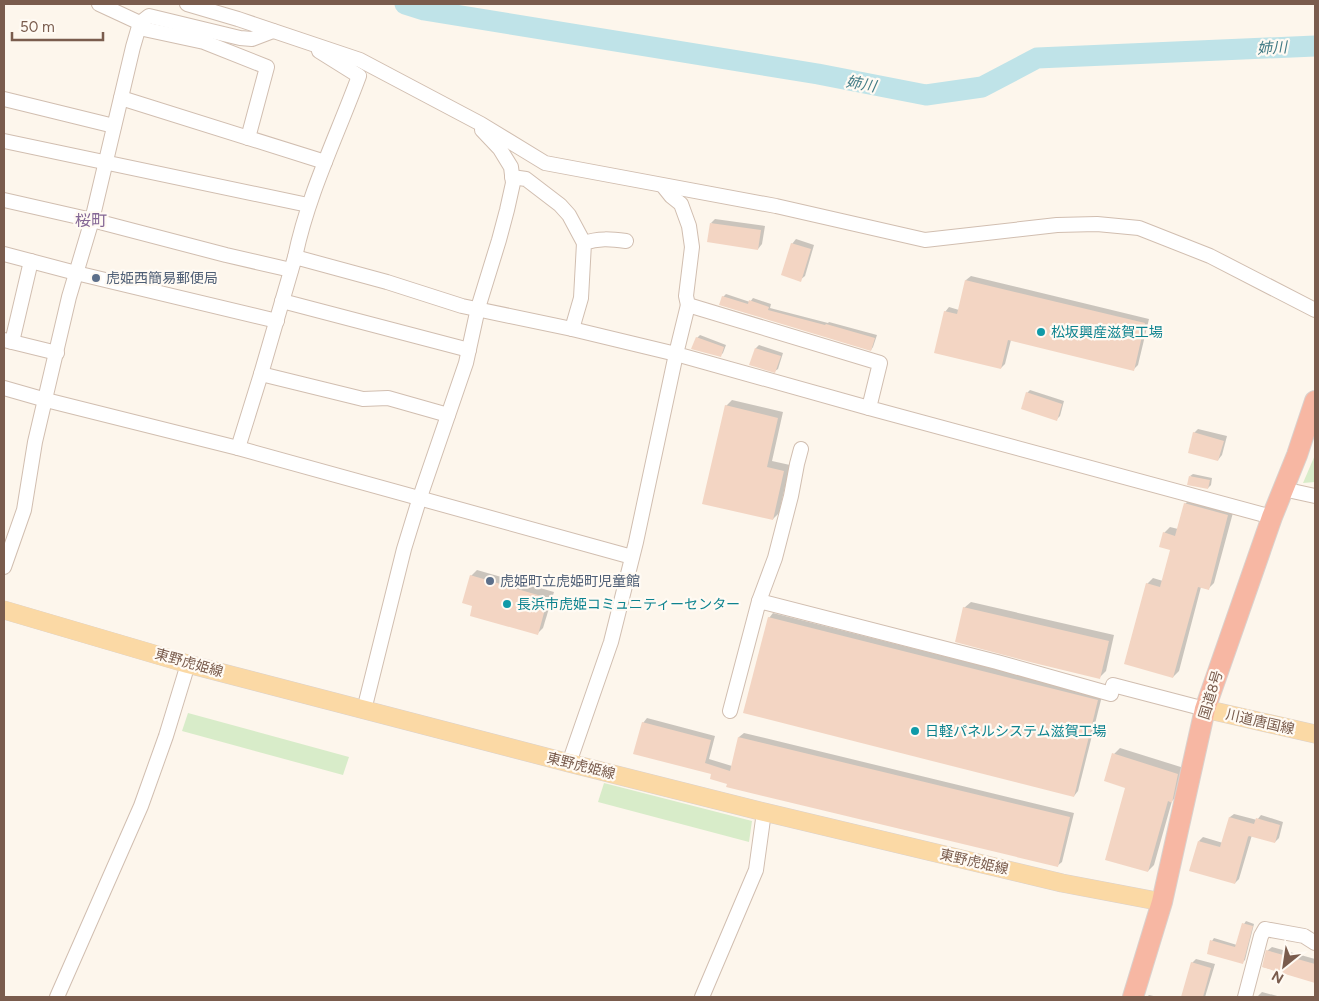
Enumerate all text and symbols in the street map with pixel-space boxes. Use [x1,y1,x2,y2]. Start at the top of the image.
scale bar [12,10,104,42]
text: 50 m [20,18,55,36]
water label: 姉川 [1257,38,1289,58]
water label: 姉川 [845,73,879,96]
district label: 桜町 [75,211,107,230]
place label: 虎姫西簡易郵便局 [106,270,218,287]
marker: 虎姫西簡易郵便局 [90,272,102,284]
place label: 松坂興産滋賀工場 [1051,324,1163,341]
marker: 松坂興産滋賀工場 [1035,326,1047,338]
place label: 虎姫町立虎姫町児童館 [500,573,640,590]
marker: 虎姫町立虎姫町児童館 [484,575,496,587]
place label: 長浜市虎姫コミュニティーセンター [517,596,740,613]
marker: 長浜市虎姫コミュニティーセンター [501,598,513,610]
street label: 東野虎姫線 [153,645,225,681]
street label: 国道8号 [1195,668,1227,722]
street label: 川道唐国線 [1224,706,1296,738]
place label: 日軽パネルシステム滋賀工場 [925,723,1107,740]
marker: 日軽パネルシステム滋賀工場 [909,725,921,737]
street label: 東野虎姫線 [545,749,617,783]
street label: 東野虎姫線 [938,846,1010,878]
north arrow [1259,941,1309,991]
text: N [1269,967,1287,987]

